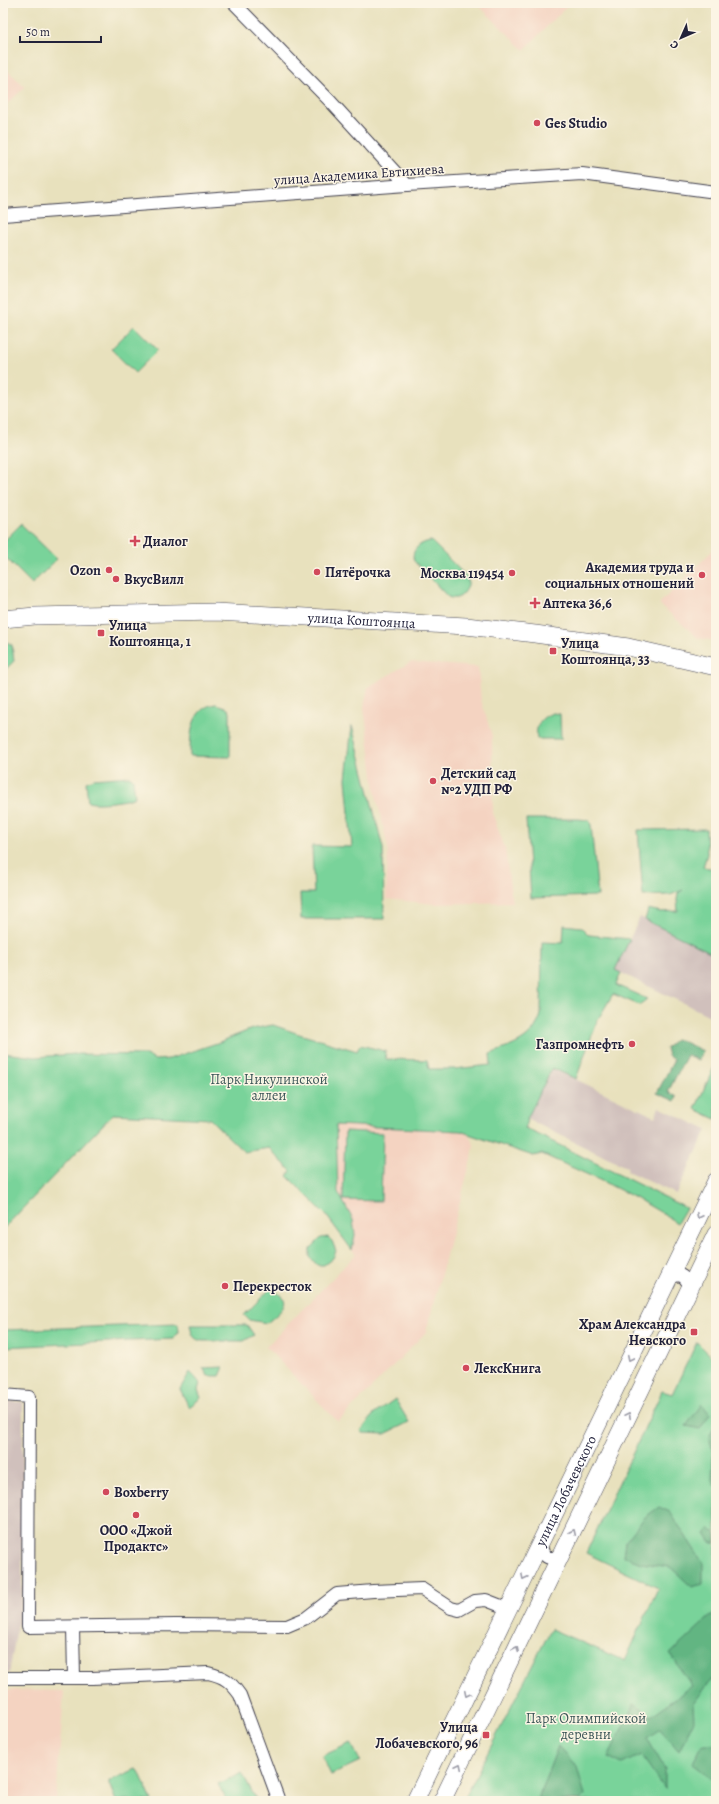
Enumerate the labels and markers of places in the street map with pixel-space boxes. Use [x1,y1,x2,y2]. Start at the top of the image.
place label: Ges Studio [545,114,607,133]
marker: Ges Studio [532,118,542,128]
place label: Диалог [143,532,188,551]
marker: Диалог [130,536,140,546]
place label: Академия труда и социальных отношений [545,558,694,593]
place label: Ozon [70,561,101,580]
place label: Пятёрочка [325,563,391,582]
place label: Москва 119454 [420,564,504,583]
marker: Ozon [104,565,114,575]
marker: Пятёрочка [312,567,322,577]
marker: Москва 119454 [507,568,517,578]
place label: ВкусВилл [124,570,184,589]
marker: Академия труда и социальных отношений [697,570,707,580]
marker: ВкусВилл [111,574,121,584]
place label: Аптека 36,6 [542,594,612,613]
marker: Аптека 36,6 [530,598,540,608]
place label: Улица Коштоянца, 1 [109,616,191,651]
marker: Улица Коштоянца, 1 [96,628,106,638]
place label: Улица Коштоянца, 33 [561,634,650,669]
marker: Улица Коштоянца, 33 [548,646,558,656]
place label: Детский сад №2 УДП РФ [441,764,516,799]
marker: Детский сад №2 УДП РФ [428,776,438,786]
place label: Газпромнефть [536,1035,625,1054]
marker: Газпромнефть [627,1039,637,1049]
place label: Перекресток [233,1277,312,1296]
marker: Перекресток [220,1281,230,1291]
place label: Храм Александра Невского [579,1315,686,1350]
marker: Храм Александра Невского [689,1327,699,1337]
place label: ЛексКнига [474,1359,541,1378]
marker: ЛексКнига [461,1363,471,1373]
place label: Boxberry [114,1483,169,1502]
marker: Boxberry [101,1487,111,1497]
marker: ООО «Джой Продактс» [131,1510,141,1520]
place label: ООО «Джой Продактс» [100,1521,172,1556]
place label: Улица Лобачевского, 96 [375,1718,478,1753]
marker: Улица Лобачевского, 96 [481,1730,491,1740]

